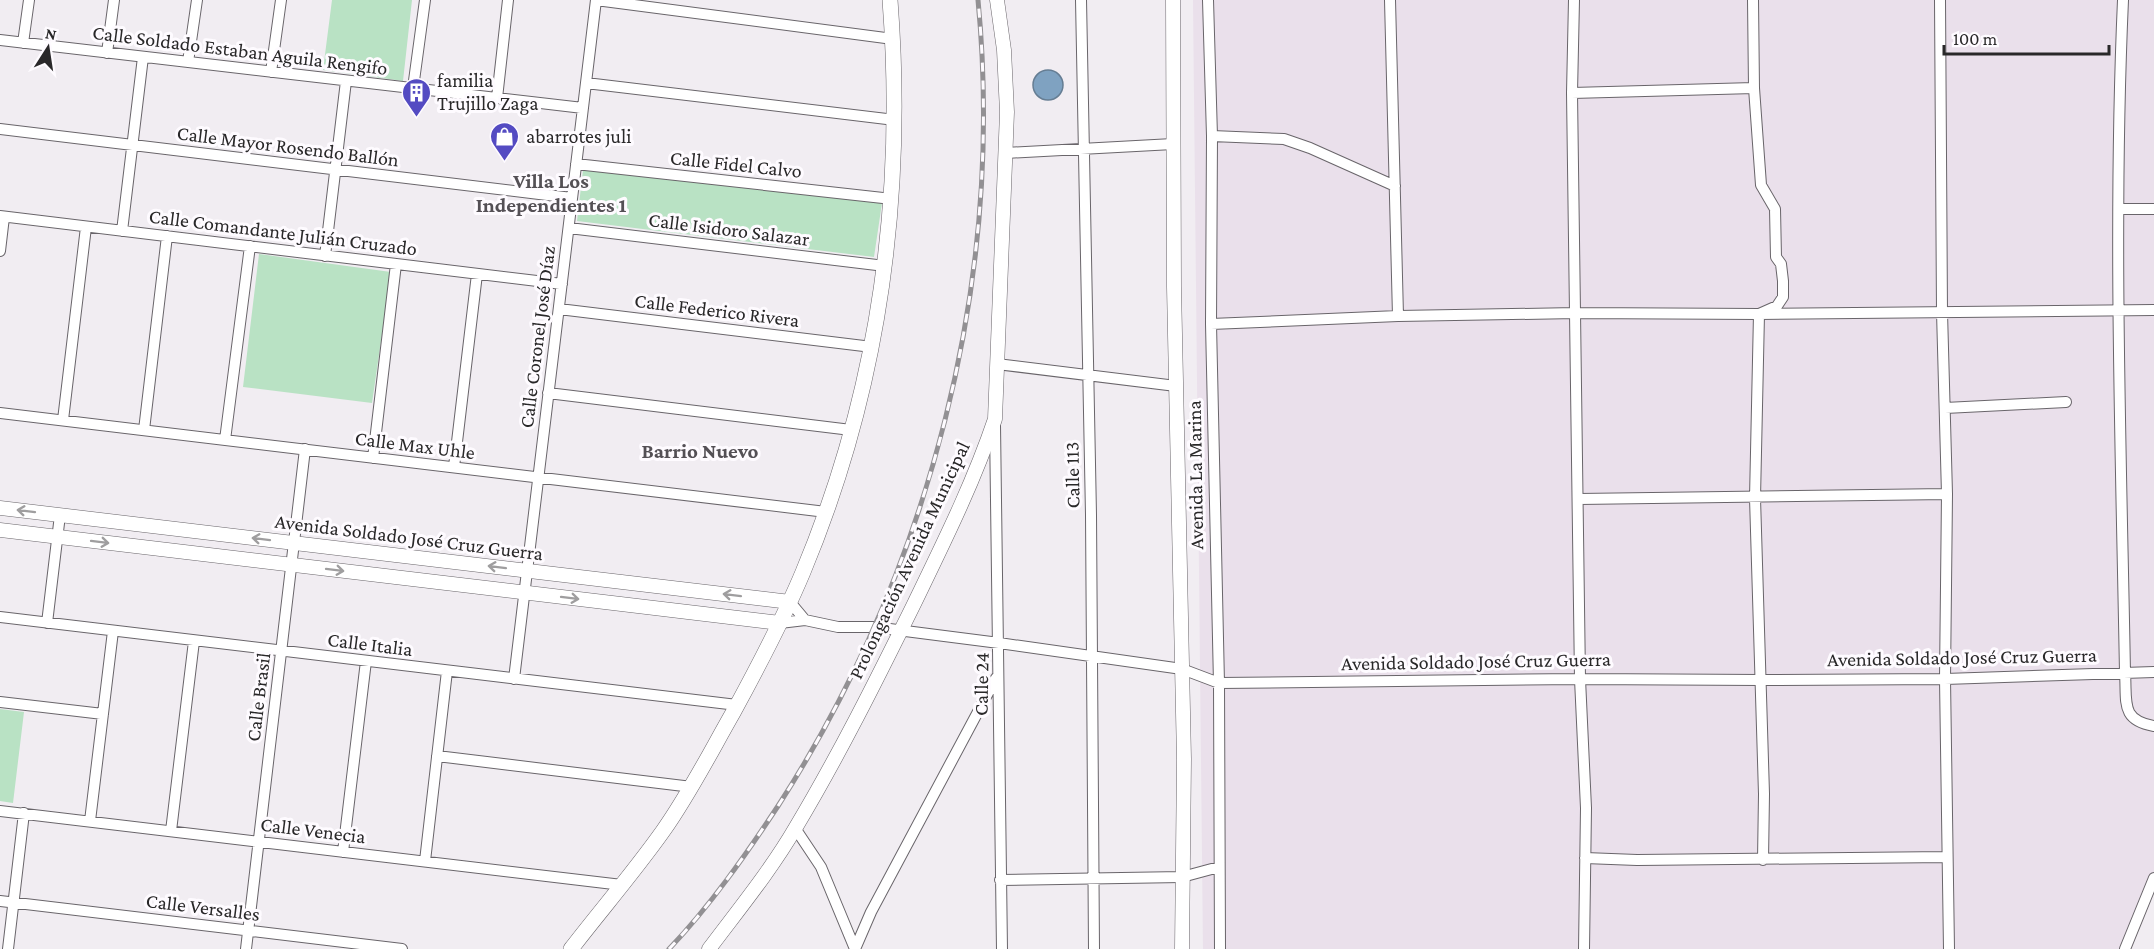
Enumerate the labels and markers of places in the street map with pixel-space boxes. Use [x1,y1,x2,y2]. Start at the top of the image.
place label: familia Trujillo Zaga [437,69,538,115]
building icon: familia Trujillo Zaga [400,76,432,118]
shop icon: abarrotes juli [489,120,521,162]
place label: abarrotes juli [526,125,631,148]

